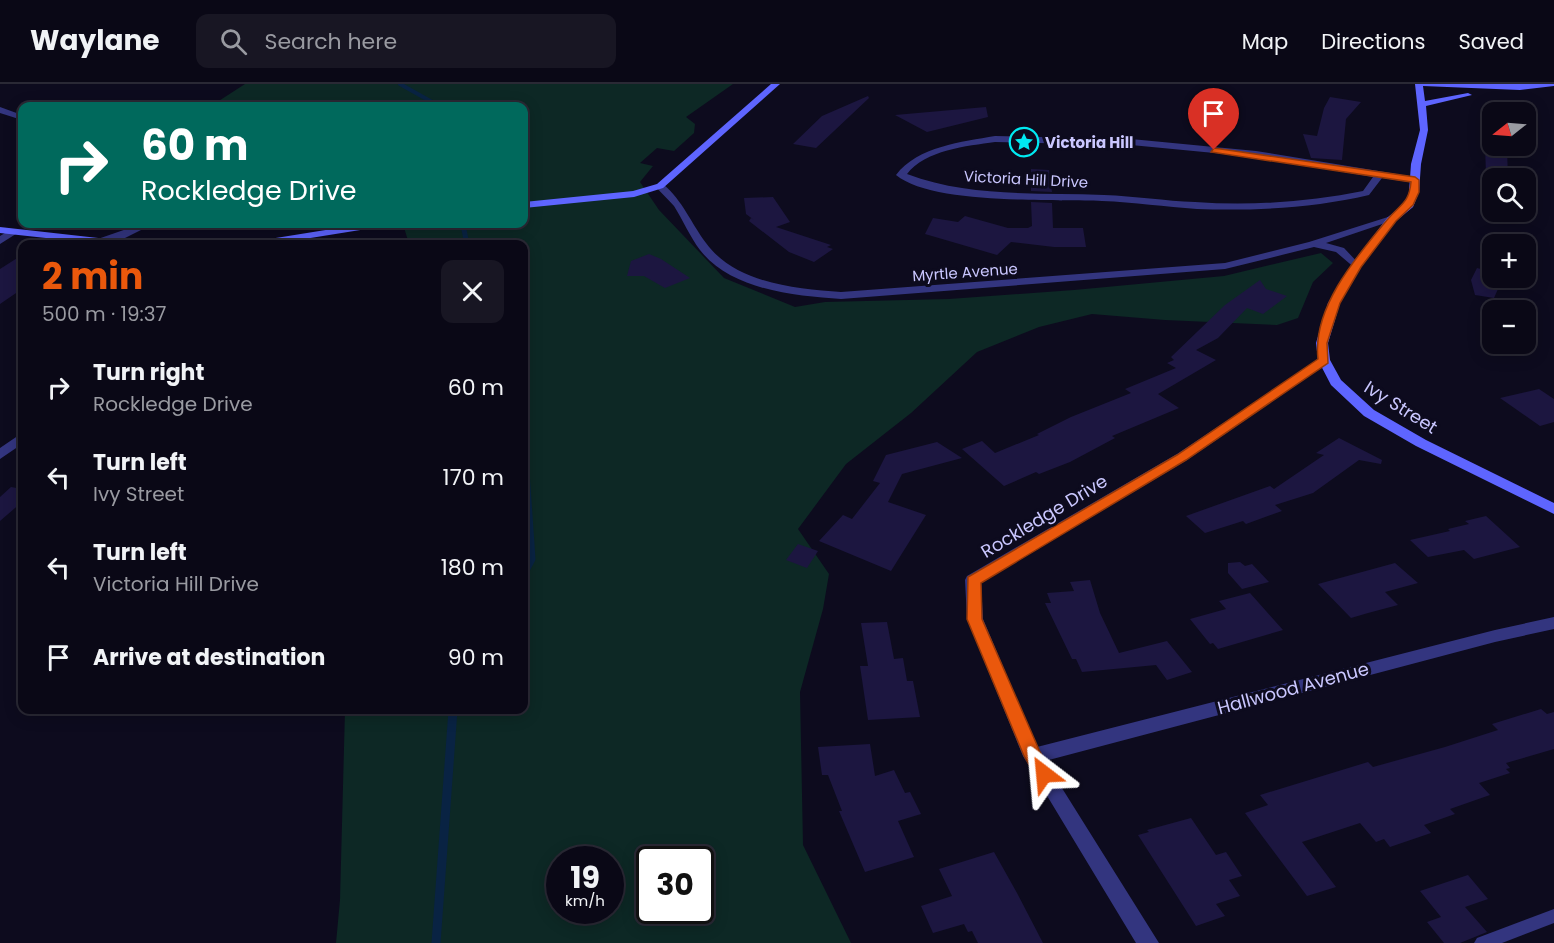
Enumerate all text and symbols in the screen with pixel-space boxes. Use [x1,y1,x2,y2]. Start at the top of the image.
search box [196,14,616,68]
text: Waylane [30,21,160,60]
icon: search [217,25,250,58]
text: Search here [265,26,397,57]
text: Map [1242,27,1288,56]
text: Directions [1321,27,1425,56]
text: Saved [1458,27,1524,56]
pin [1188,88,1239,150]
icon: arrive [1197,97,1230,130]
north arrow [1482,102,1536,156]
map controls [1482,102,1536,354]
text: 60 m [141,116,249,175]
icon: right [42,126,120,204]
place icon: Victoria Hill [1008,126,1040,158]
place label: Victoria Hill [1045,132,1134,153]
street label: Victoria Hill Drive [963,165,1089,193]
button: search [1482,168,1536,222]
text: Rockledge Drive [141,172,357,209]
button: + [1482,234,1536,288]
text: 2 min [42,251,143,302]
street label: Myrtle Avenue [912,258,1018,286]
button: close [441,260,504,323]
text: 500 m · 19:37 [42,300,167,328]
button: − [1482,300,1536,354]
text: Turn right [93,357,204,388]
icon: right [42,371,75,404]
text: 60 m [448,372,504,403]
street label: Ivy Street [1360,375,1442,439]
text: Rockledge Drive [93,390,253,418]
text: Turn left [93,447,187,478]
icon: left [42,461,75,494]
text: 170 m [443,462,504,493]
street label: Rockledge Drive [976,468,1112,564]
text: Ivy Street [93,480,184,508]
text: Turn left [93,537,187,568]
icon: left [42,551,75,584]
text: 180 m [441,552,504,583]
text: Victoria Hill Drive [93,570,259,598]
icon: arrive [42,641,75,674]
text: Arrive at destination [93,642,325,673]
text: 90 m [448,642,504,673]
street label: Hallwood Avenue [1214,656,1372,720]
position arrow [1012,742,1076,806]
speed limit sign: 30 [636,846,714,924]
text: 19 [570,856,600,899]
text: km/h [565,890,605,911]

